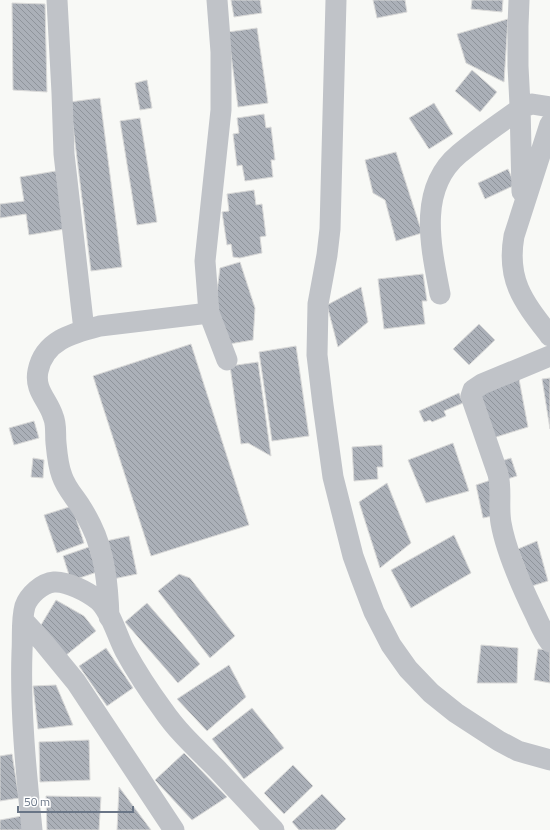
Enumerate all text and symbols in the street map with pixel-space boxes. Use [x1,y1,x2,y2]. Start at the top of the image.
scale bar [18,788,133,814]
text: 50 m [24,792,50,811]

